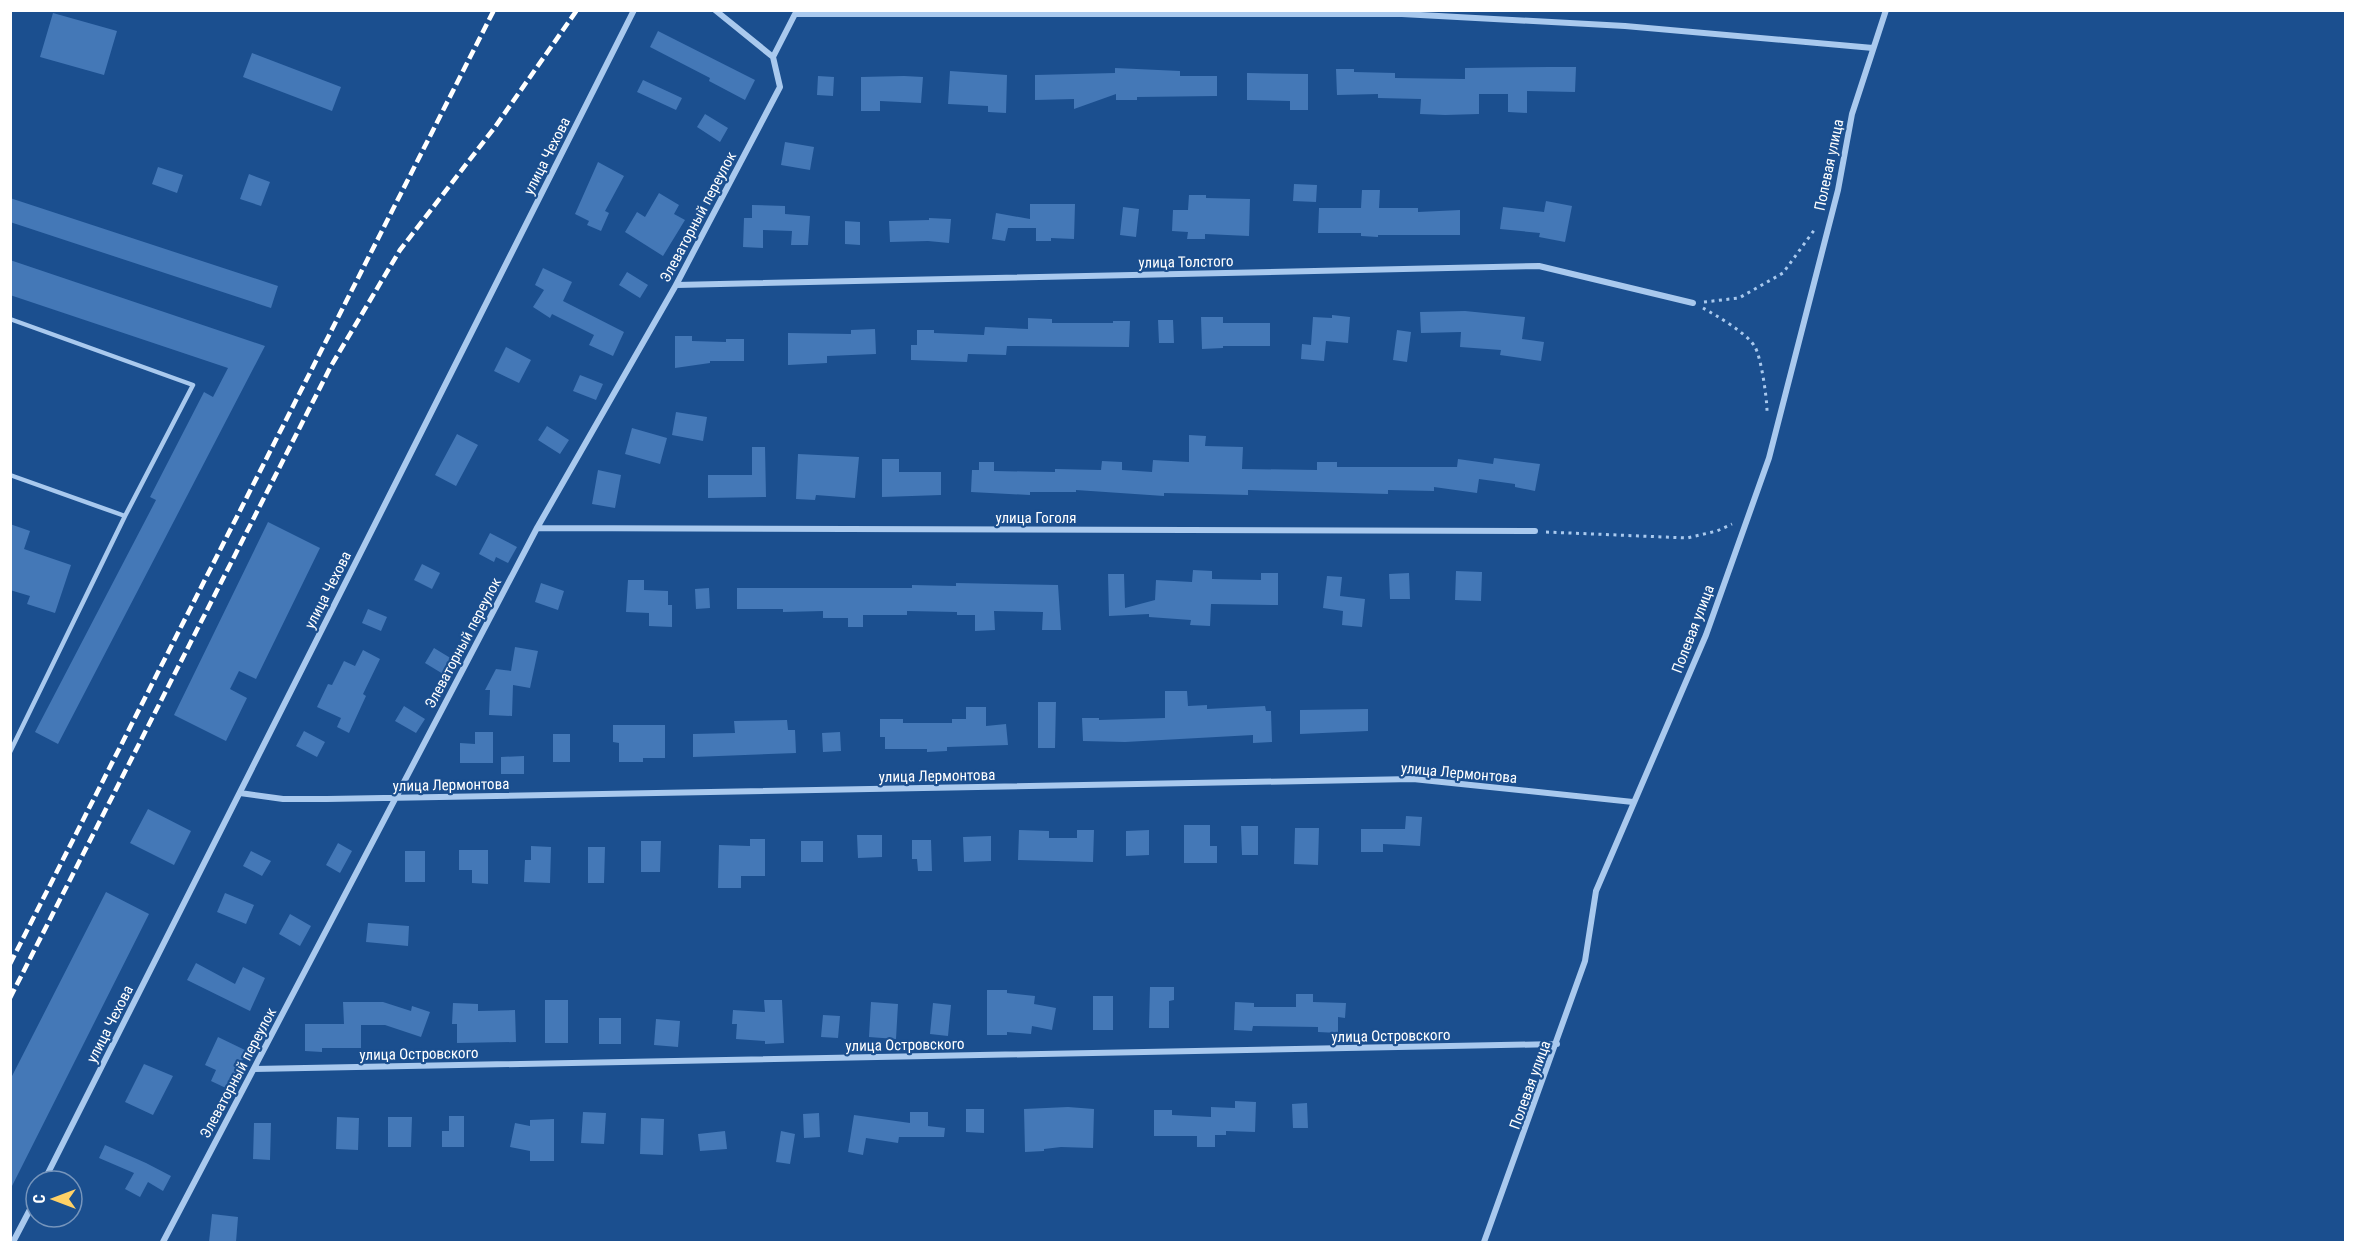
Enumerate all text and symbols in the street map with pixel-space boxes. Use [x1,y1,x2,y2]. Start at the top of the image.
street label: улица Чехова [520,114,574,198]
street label: Полевая улица [1811,118,1847,212]
street label: Элеваторный переулок [656,149,740,285]
street label: улица Толстого [1138,252,1234,272]
street label: улица Гоголя [996,509,1076,527]
street label: улица Чехова [301,548,355,632]
street label: Элеваторный переулок [421,575,505,711]
street label: Полевая улица [1668,582,1718,676]
street label: улица Лермонтова [1400,759,1518,787]
street label: улица Лермонтова [879,766,995,786]
street label: улица Лермонтова [393,775,509,795]
street label: улица Чехова [83,982,137,1066]
street label: Элеваторный переулок [196,1005,280,1141]
street label: улица Островского [1331,1026,1451,1046]
street label: улица Островского [845,1035,965,1055]
street label: Полевая улица [1506,1038,1554,1132]
street label: улица Островского [359,1044,479,1064]
north arrow [24,1169,84,1229]
text: С [30,1194,49,1204]

